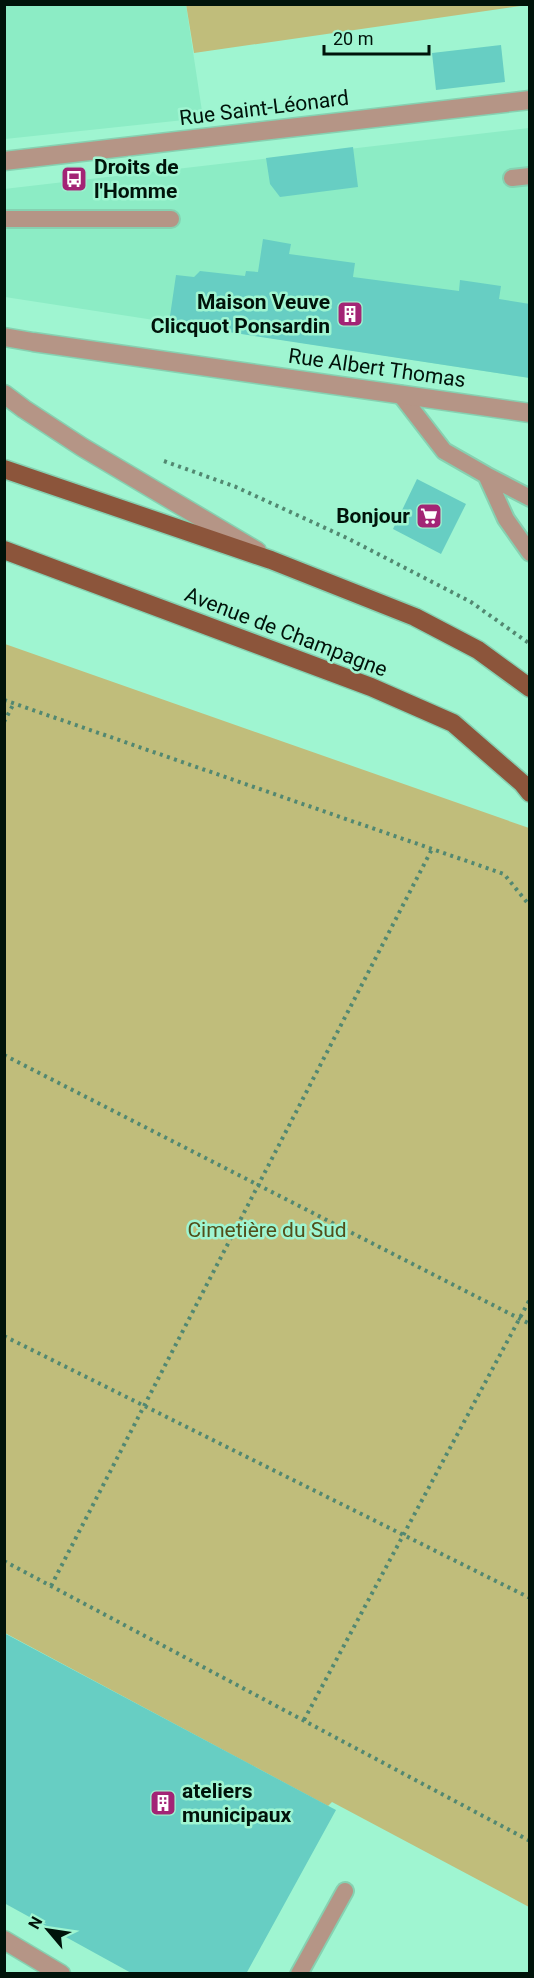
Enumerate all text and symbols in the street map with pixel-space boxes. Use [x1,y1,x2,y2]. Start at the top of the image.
scale bar [324,18,429,56]
text: 20 m [333,28,373,49]
street label: Rue Saint-Léonard [178,86,350,130]
place label: Droits de l'Homme [94,155,179,203]
bus stop icon: Droits de l'Homme [59,164,89,194]
place label: Maison Veuve Clicquot Ponsardin [151,290,330,338]
building icon: Maison Veuve Clicquot Ponsardin [335,299,365,329]
street label: Rue Albert Thomas [287,344,467,392]
supermarket icon: Bonjour [414,501,444,531]
place label: Bonjour [336,504,410,528]
street label: Avenue de Champagne [181,582,391,682]
park label: Cimetière du Sud [187,1218,347,1242]
place label: ateliers municipaux [182,1779,292,1827]
building icon: ateliers municipaux [148,1788,178,1818]
north arrow [18,1900,78,1960]
text: N [24,1913,46,1933]

